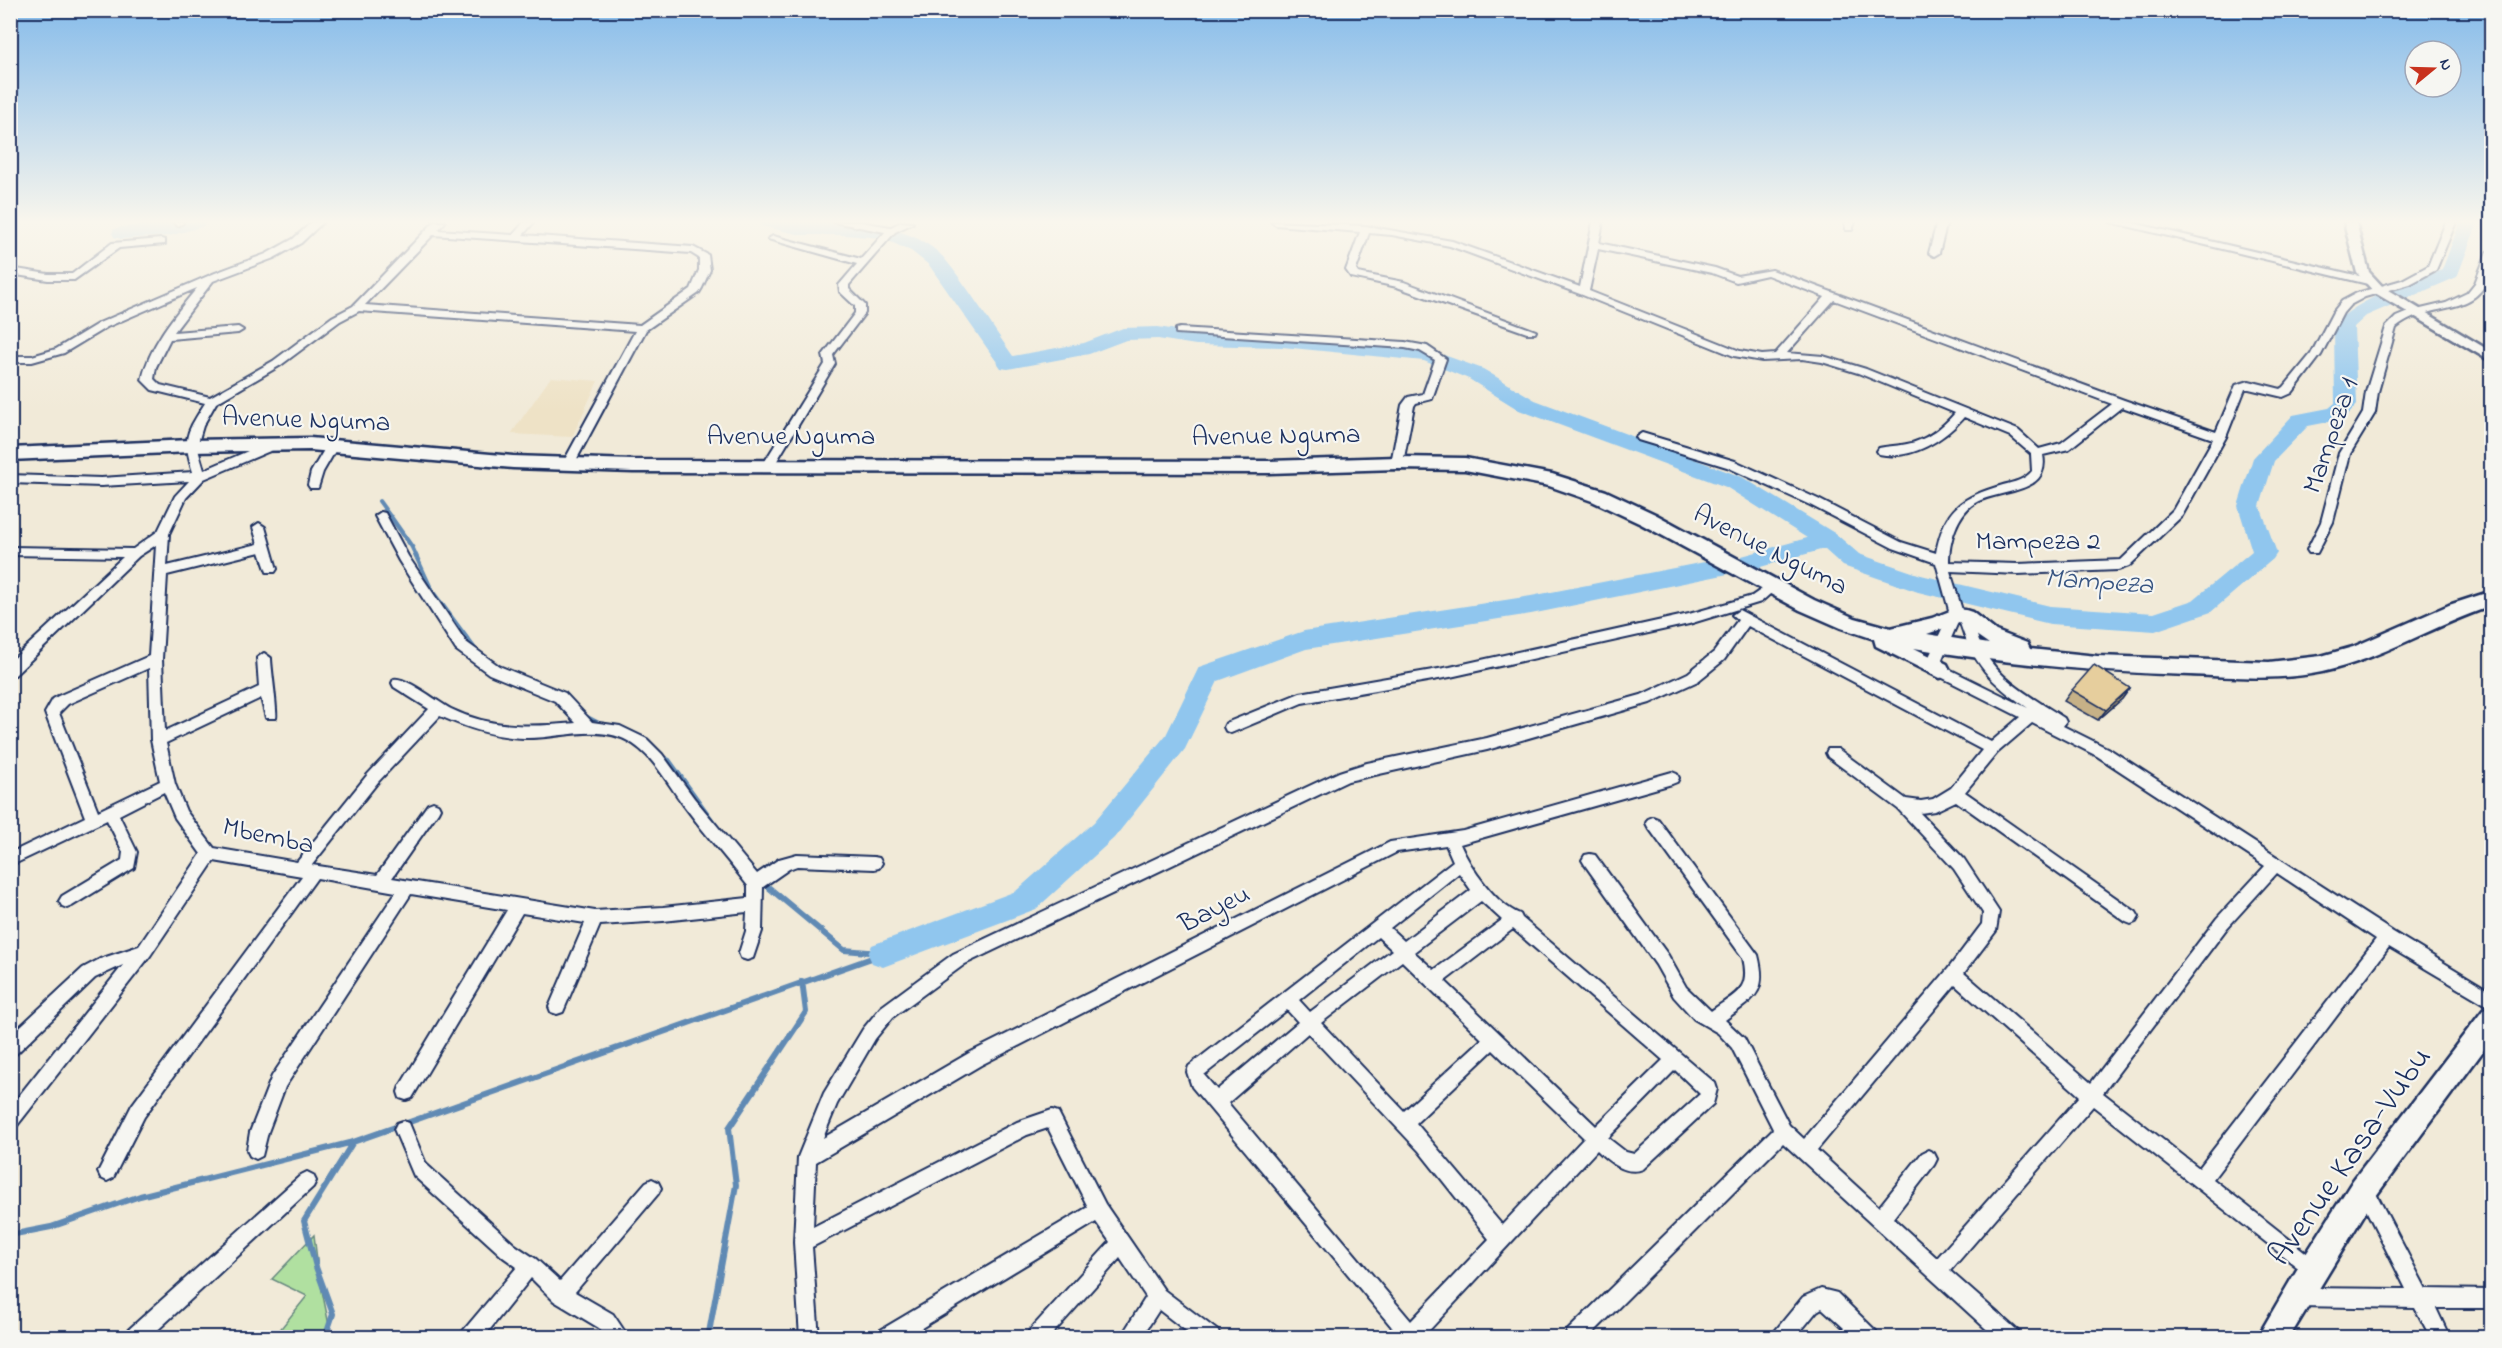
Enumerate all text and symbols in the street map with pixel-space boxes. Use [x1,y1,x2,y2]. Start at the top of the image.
north arrow [2403,39,2463,99]
text: N [2432,56,2458,74]
street label: Mampeza 1 [2294,373,2370,499]
street label: Avenue Nguma [221,399,391,443]
street label: Avenue Nguma [1191,416,1361,458]
street label: Avenue Nguma [707,418,875,457]
street label: Avenue Nguma [1686,495,1854,607]
street label: Mampeza 2 [1976,523,2100,562]
water label: Mampeza [2043,559,2155,607]
street label: Mbemba [219,808,317,866]
street label: Bayeu [1172,876,1257,945]
street label: Avenue Kasa-Vubu [2257,1037,2445,1277]

